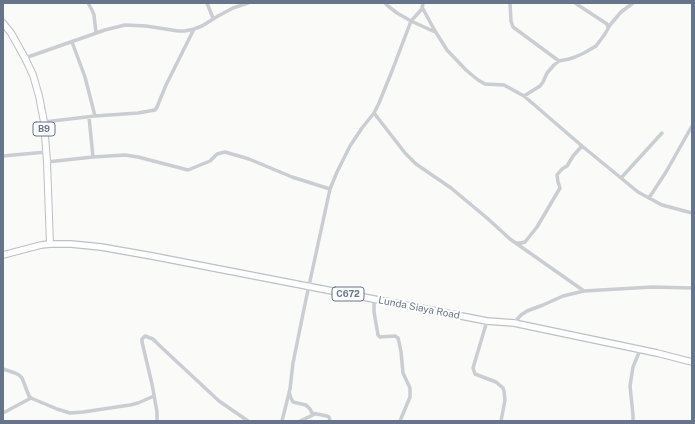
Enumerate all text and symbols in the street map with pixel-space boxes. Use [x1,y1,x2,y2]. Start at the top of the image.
road number: B9 [33,122,55,136]
road number: C672 [332,287,364,301]
street label: Lunda Siaya Road [377,294,461,322]

